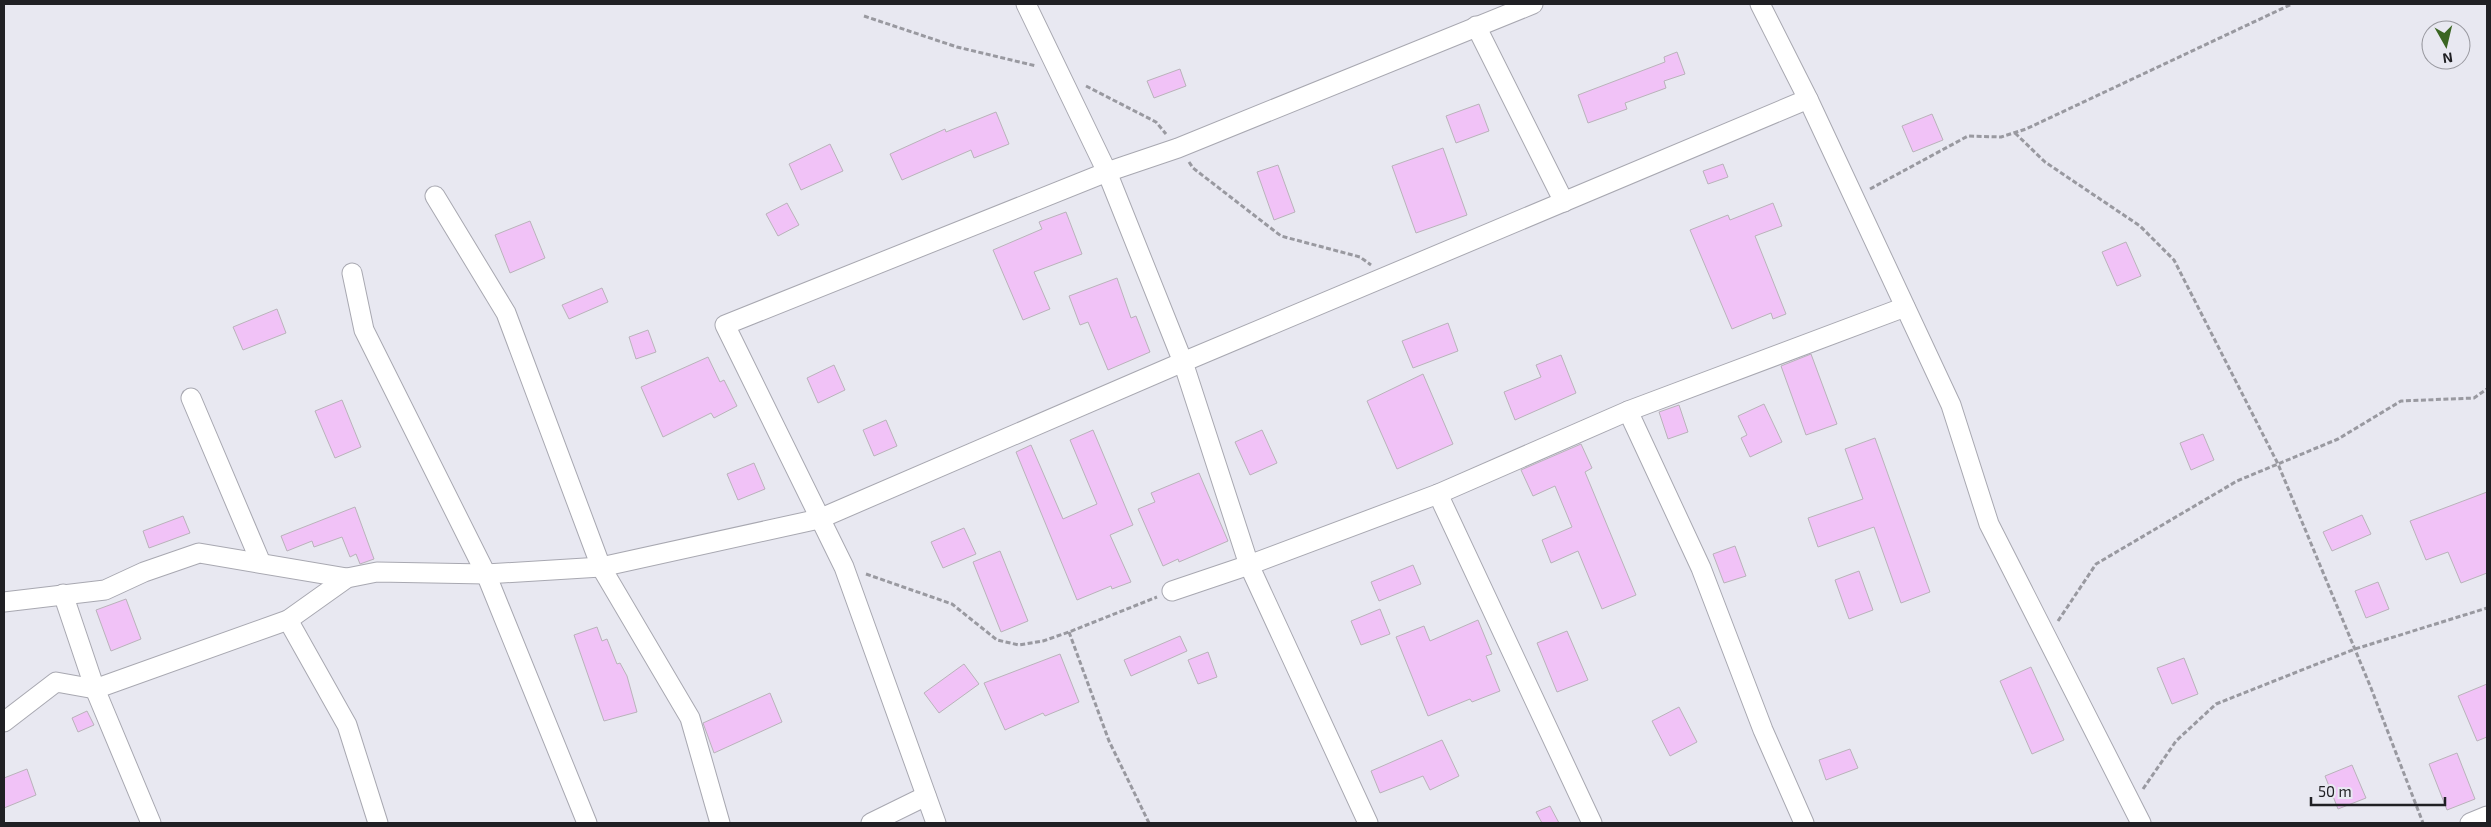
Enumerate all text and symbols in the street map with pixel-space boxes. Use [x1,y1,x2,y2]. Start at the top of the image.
north arrow [2421,20,2471,70]
text: N [2442,49,2454,67]
scale bar [2311,774,2445,806]
text: 50 m [2318,782,2352,800]

